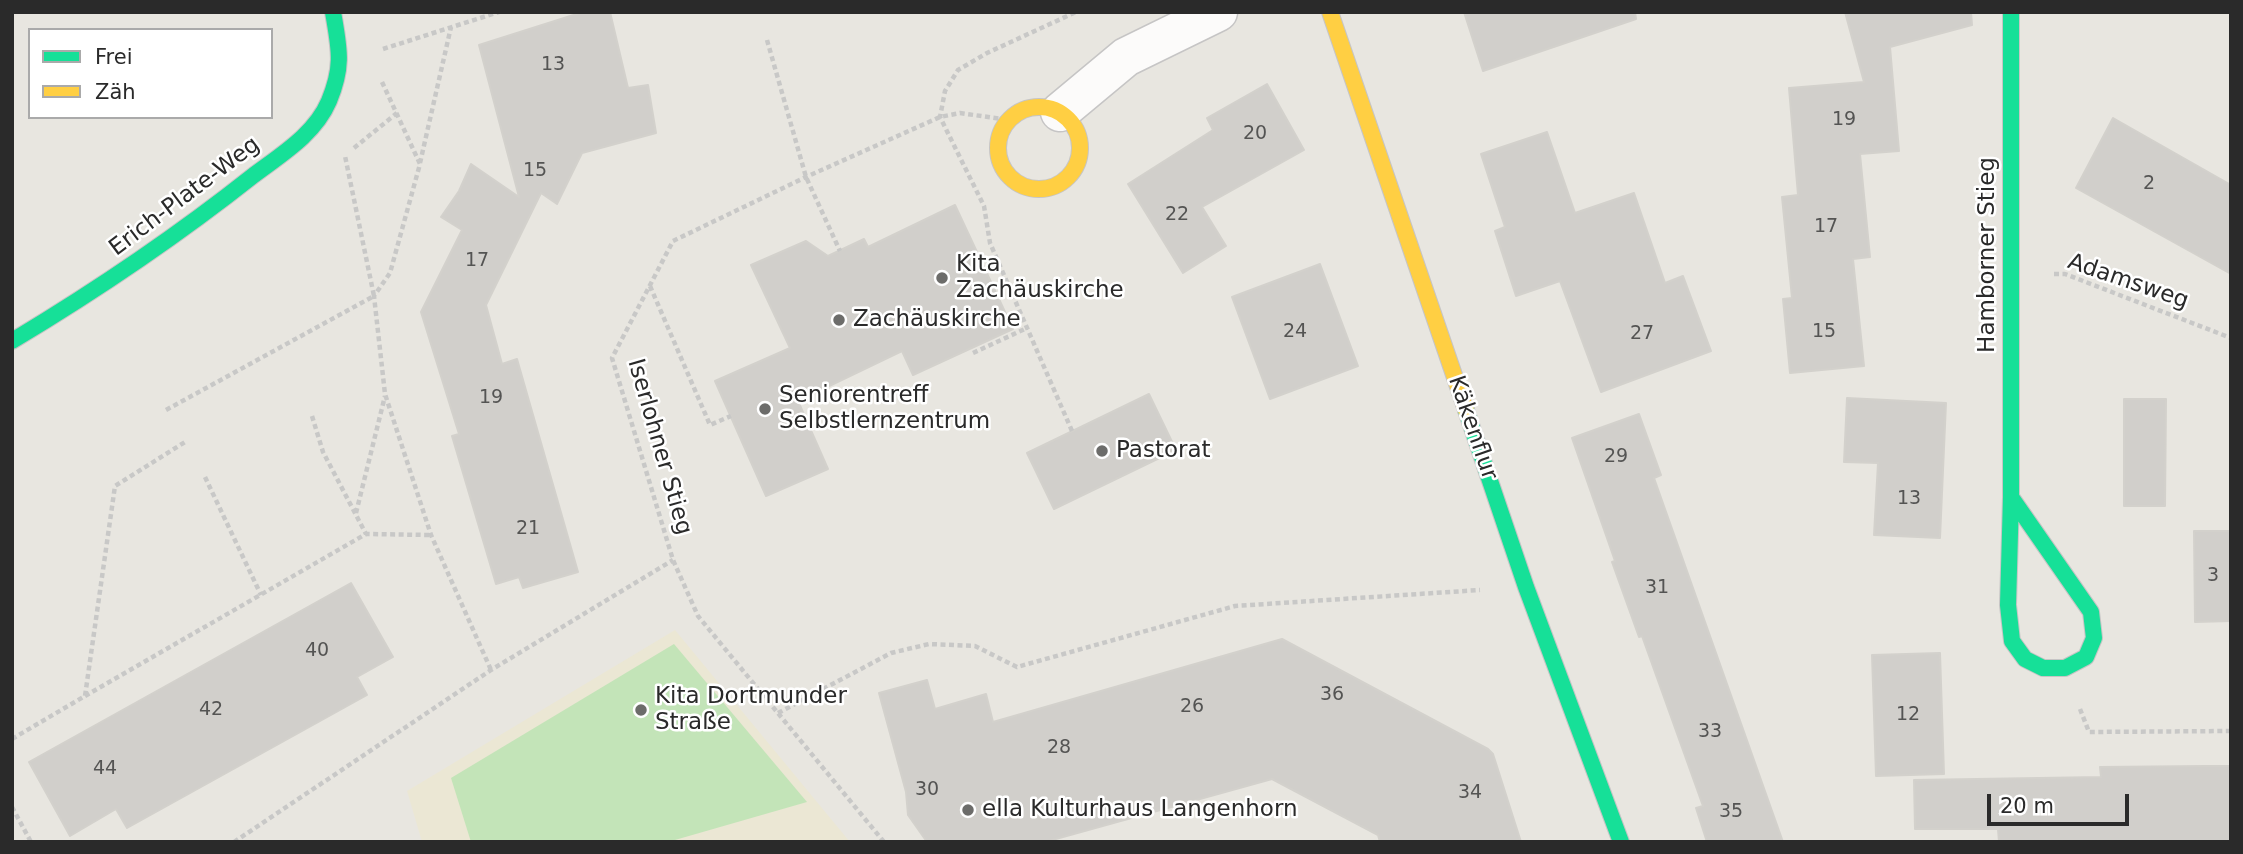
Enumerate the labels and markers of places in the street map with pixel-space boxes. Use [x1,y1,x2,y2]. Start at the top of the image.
place label: Kita Zachäuskirche [956,251,1124,305]
marker: Kita Zachäuskirche [934,270,950,286]
place label: Zachäuskirche [853,306,1021,334]
marker: Zachäuskirche [831,312,847,328]
place label: Seniorentreff Selbstlernzentrum [779,382,990,436]
marker: Seniorentreff Selbstlernzentrum [757,401,773,417]
place label: Pastorat [1116,437,1211,465]
marker: Pastorat [1094,443,1110,459]
place label: Kita Dortmunder Straße [655,683,847,737]
marker: Kita Dortmunder Straße [633,702,649,718]
place label: ella Kulturhaus Langenhorn [982,796,1298,824]
marker: ella Kulturhaus Langenhorn [960,802,976,818]

